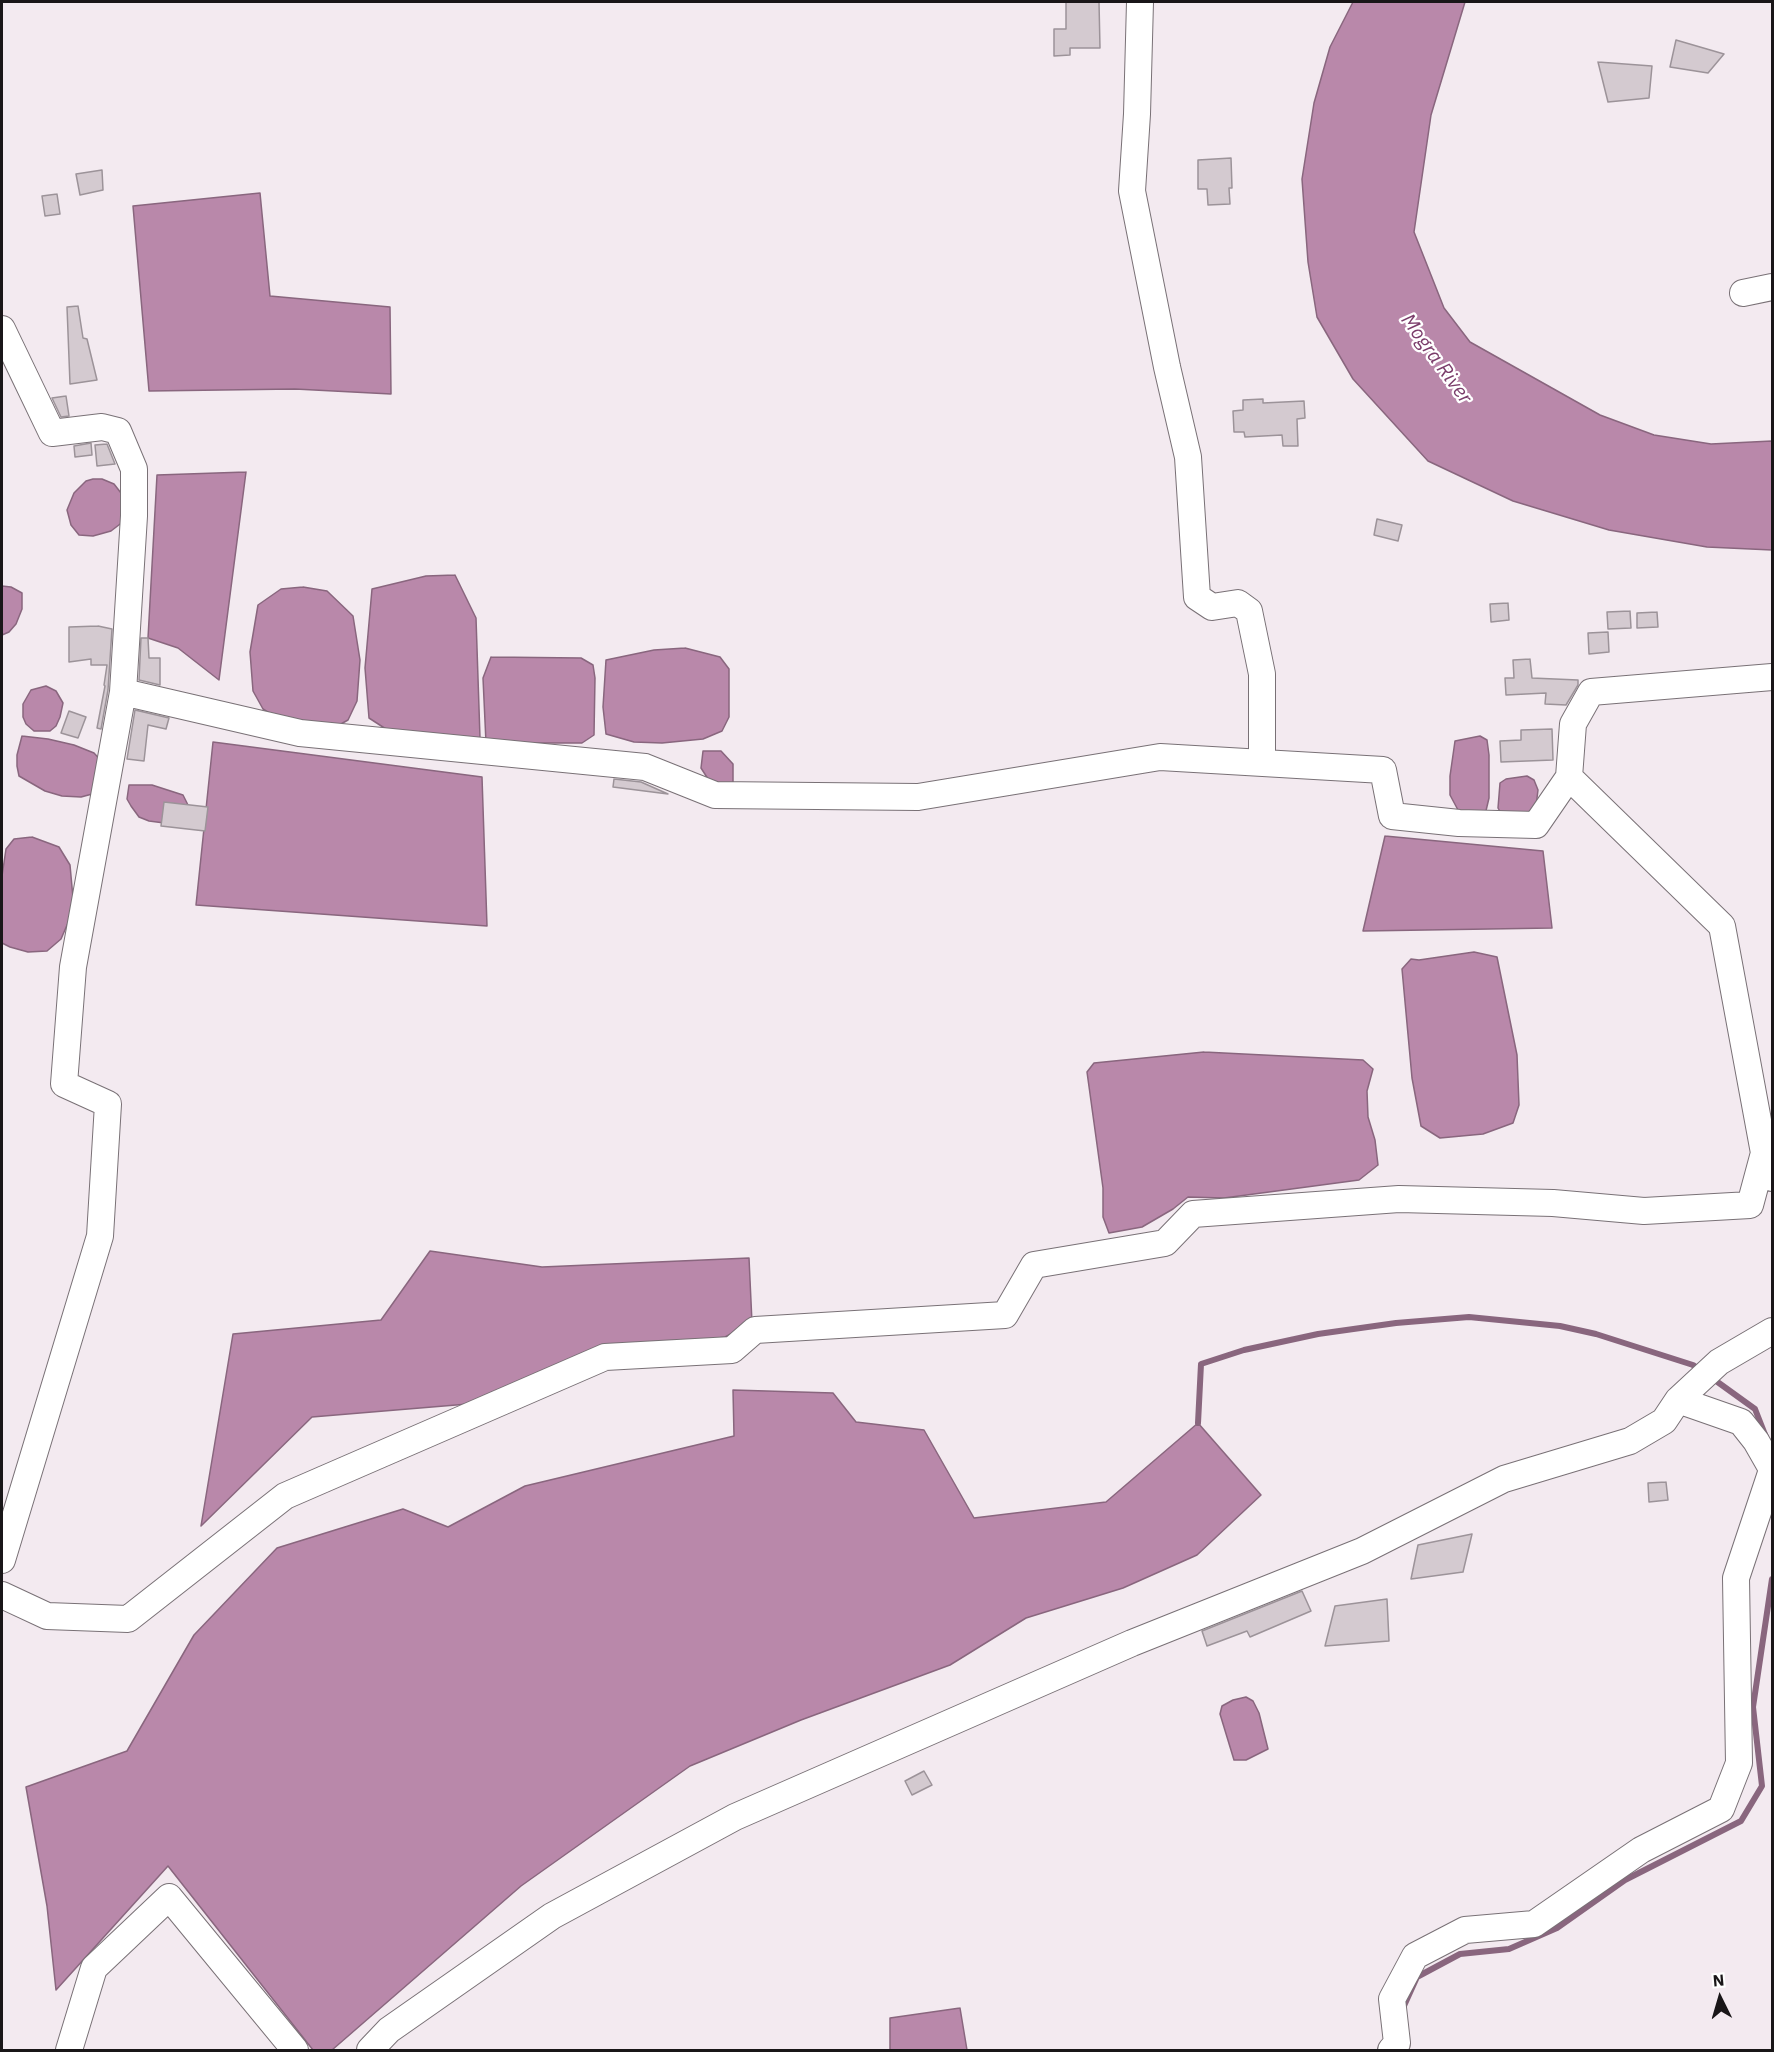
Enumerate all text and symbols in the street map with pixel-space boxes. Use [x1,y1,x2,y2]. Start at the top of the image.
water label: Mogra River [1395,309,1477,409]
north arrow [1690,1968,1750,2028]
text: N [1712,1970,1725,1991]

